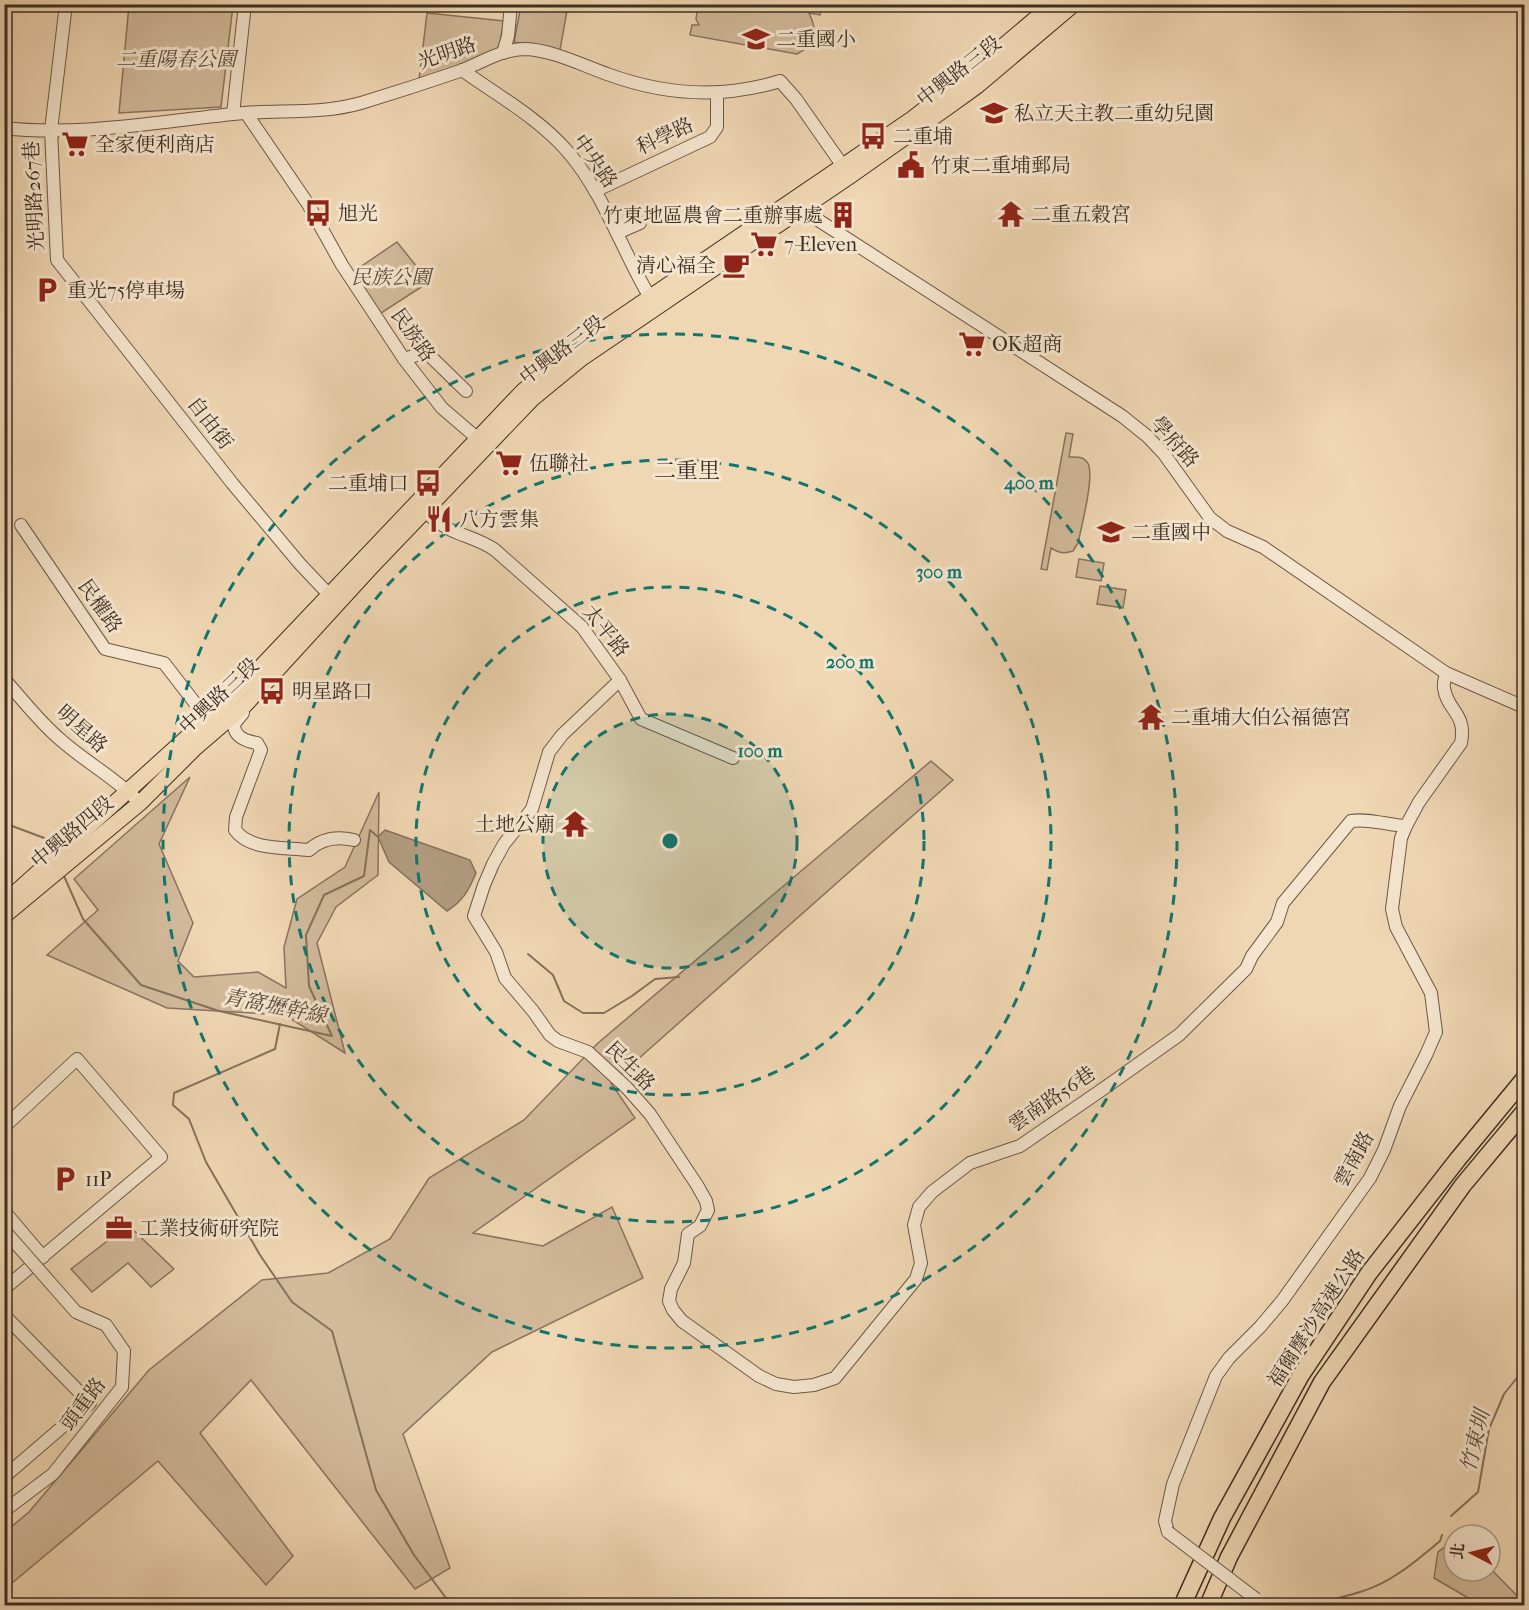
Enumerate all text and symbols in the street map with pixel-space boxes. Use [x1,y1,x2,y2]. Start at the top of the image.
school or university icon: 二重國小 [741,24,771,54]
place label: 二重國小 [776,28,856,51]
street label: 中興路三段 [913,31,1005,111]
street label: 光明路 [415,32,479,74]
park label: 二重陽春公園 [116,48,239,71]
school or university icon: 私立天主教二重幼兒園 [979,98,1009,128]
place label: 私立天主教二重幼兒園 [1014,102,1214,125]
street label: 科學路 [633,113,697,159]
bus stop icon: 二重埔 [858,121,888,151]
place label: 二重埔 [893,125,953,148]
supermarket icon: 全家便利商店 [60,129,90,159]
street label: 中央路 [568,130,622,192]
place label: 全家便利商店 [95,133,215,156]
street label: 光明路267巷 [20,140,48,252]
public building icon: 竹東二重埔郵局 [896,150,926,180]
place label: 竹東二重埔郵局 [931,154,1071,177]
bus stop icon: 旭光 [303,198,333,228]
temple icon: 二重五穀宮 [996,199,1026,229]
building icon: 竹東地區農會二重辦事處 [828,200,858,230]
place label: 旭光 [338,202,378,225]
place label: 二重五穀宮 [1031,203,1131,226]
place label: 竹東地區農會二重辦事處 [603,204,823,227]
supermarket icon: 7-Eleven [749,229,779,259]
place label: 7-Eleven [784,233,858,256]
cafe icon: 清心福全 [721,250,751,280]
place label: 清心福全 [636,254,716,277]
park label: 民族公園 [351,266,434,289]
parking icon: 重光75停車場 [32,275,62,305]
place label: 重光75停車場 [67,279,185,302]
street label: 民族路 [386,304,440,366]
street label: 中興路三段 [515,311,609,389]
supermarket icon: OK超商 [957,329,987,359]
place label: OK超商 [992,333,1062,356]
street label: 自由街 [182,392,238,454]
street label: 學府路 [1146,412,1204,472]
supermarket icon: 伍聯社 [494,448,524,478]
place label: 伍聯社 [529,452,589,475]
district label: 二重里 [654,458,720,484]
bus stop icon: 二重埔口 [413,468,443,498]
place label: 二重埔口 [328,472,408,495]
text: 400 m [1003,473,1055,494]
restaurant icon: 八方雲集 [424,504,454,534]
place label: 八方雲集 [459,508,539,531]
school or university icon: 二重國中 [1096,517,1126,547]
place label: 二重國中 [1131,521,1211,544]
text: 300 m [916,562,963,583]
street label: 民權路 [73,575,127,637]
street label: 太平路 [578,600,634,662]
text: 200 m [826,652,875,673]
street label: 中興路三段 [175,653,263,739]
bus stop icon: 明星路口 [257,676,287,706]
place label: 明星路口 [292,680,372,703]
street label: 明星路 [52,700,112,758]
temple icon: 二重埔大伯公福德宮 [1136,702,1166,732]
place label: 二重埔大伯公福德宮 [1171,706,1351,729]
text: 100 m [737,741,784,762]
street label: 中興路四段 [26,791,118,873]
temple icon: 土地公廟 [560,809,590,839]
place label: 土地公廟 [475,813,555,836]
centre of rings [660,831,680,851]
water label: 青窩壢幹線 [221,984,331,1028]
street label: 民生路 [601,1037,659,1095]
street label: 雲南路56巷 [1004,1062,1100,1136]
street label: 雲南路 [1329,1127,1379,1191]
parking icon: 11P [50,1164,80,1194]
place label: 11P [85,1168,111,1191]
office icon: 工業技術研究院 [104,1213,134,1243]
place label: 工業技術研究院 [139,1217,279,1240]
street label: 福爾摩沙高速公路 [1263,1245,1369,1391]
street label: 頭重路 [56,1373,110,1435]
water label: 竹東圳 [1456,1405,1495,1474]
north arrow [1442,1523,1502,1583]
text: 北 [1447,1542,1468,1560]

